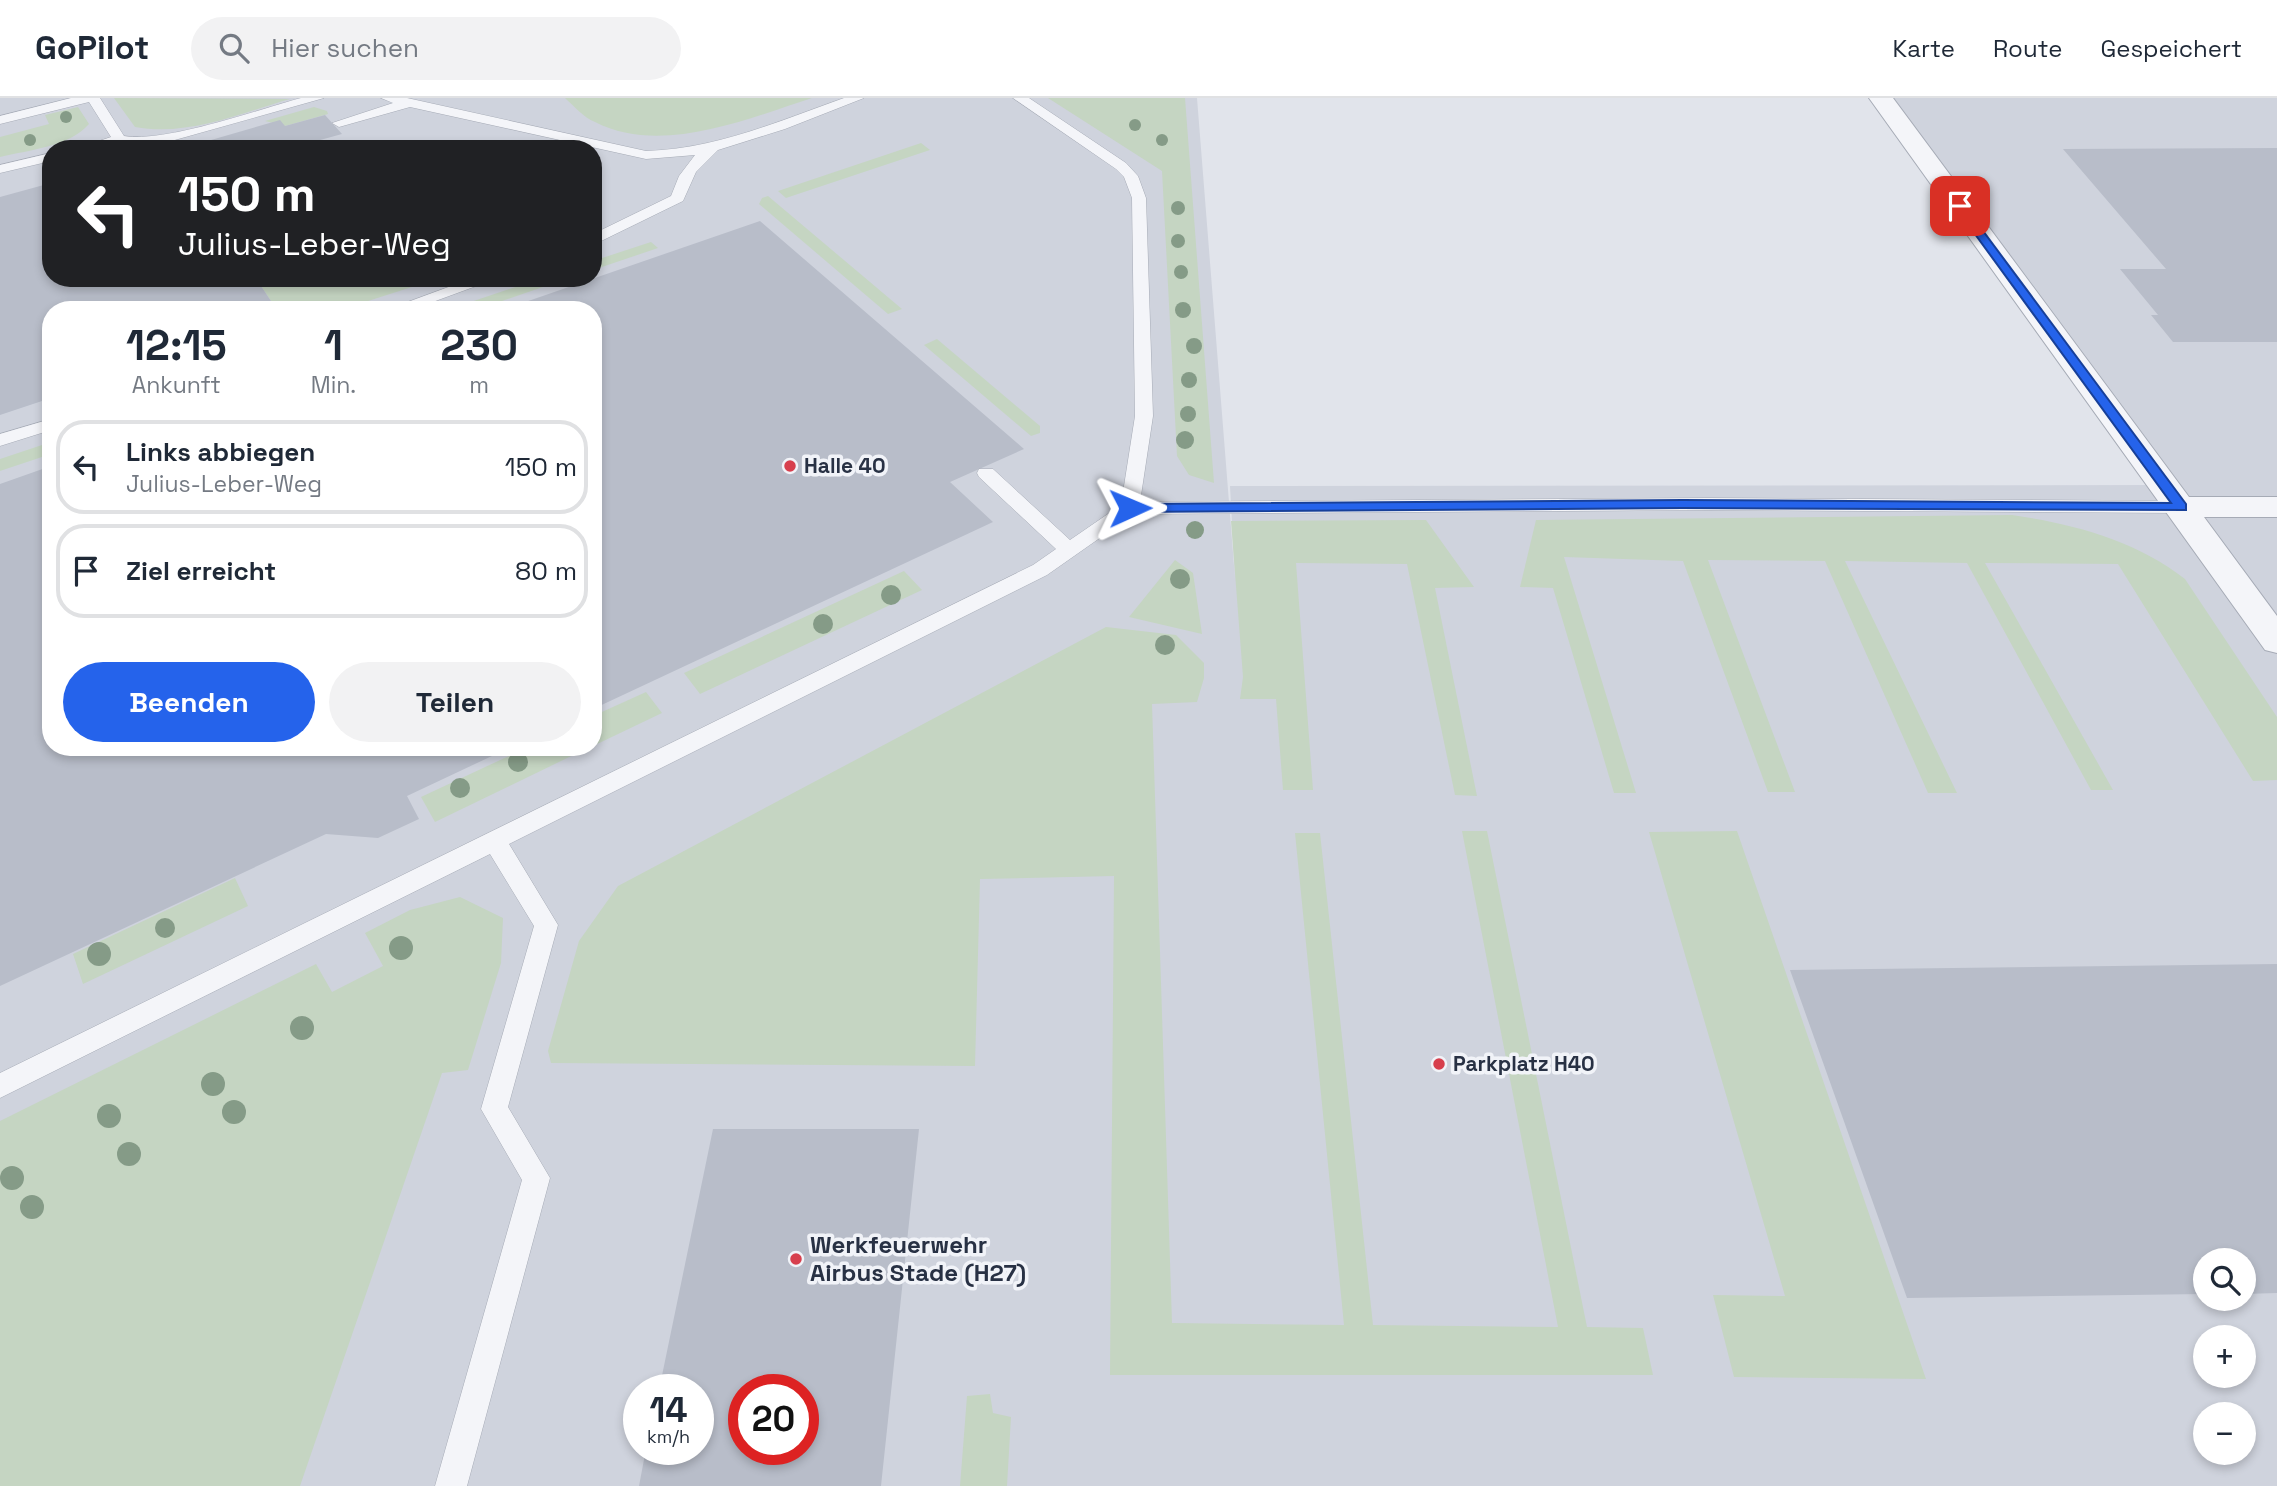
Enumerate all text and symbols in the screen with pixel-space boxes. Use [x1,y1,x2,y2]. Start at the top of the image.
search box [191,17,681,80]
text: GoPilot [35,27,149,69]
icon: search [215,29,253,67]
text: Hier suchen [271,31,419,65]
text: Karte [1893,33,1955,64]
text: Route [1993,33,2062,64]
text: Gespeichert [2100,33,2242,64]
text: 150 m [178,163,316,225]
icon: left [63,168,154,259]
pin [1930,176,1990,236]
icon: arrive [1941,187,1979,225]
text: Julius-Leber-Weg [178,224,451,264]
text: 12:15 [126,319,227,372]
text: 1 [324,319,343,372]
text: 230 [440,319,518,372]
text: Ankunft [132,370,221,400]
text: Min. [311,370,356,400]
text: m [469,370,489,400]
text: Links abbiegen [126,435,315,469]
icon: left [67,448,105,486]
text: 150 m [505,450,577,484]
place label: Halle 40 [804,452,886,479]
marker: Halle 40 [782,458,798,474]
text: Julius-Leber-Weg [126,469,322,499]
position arrow [1093,471,1167,545]
icon: arrive [67,552,105,590]
text: Ziel erreicht [126,554,276,588]
text: 80 m [515,554,577,588]
button: Beenden [63,662,315,742]
button: Teilen [329,662,581,742]
place label: Parkplatz H40 [1453,1050,1595,1077]
marker: Parkplatz H40 [1431,1056,1447,1072]
place label: Werkfeuerwehr Airbus Stade (H27) [810,1229,1026,1288]
map controls [2193,1248,2256,1465]
button: search [2193,1248,2256,1311]
marker: Werkfeuerwehr Airbus Stade (H27) [788,1251,804,1267]
button: + [2193,1325,2256,1388]
speed limit sign: 20 [728,1374,819,1465]
text: 14 [649,1388,688,1432]
button: − [2193,1402,2256,1465]
text: km/h [647,1425,690,1448]

